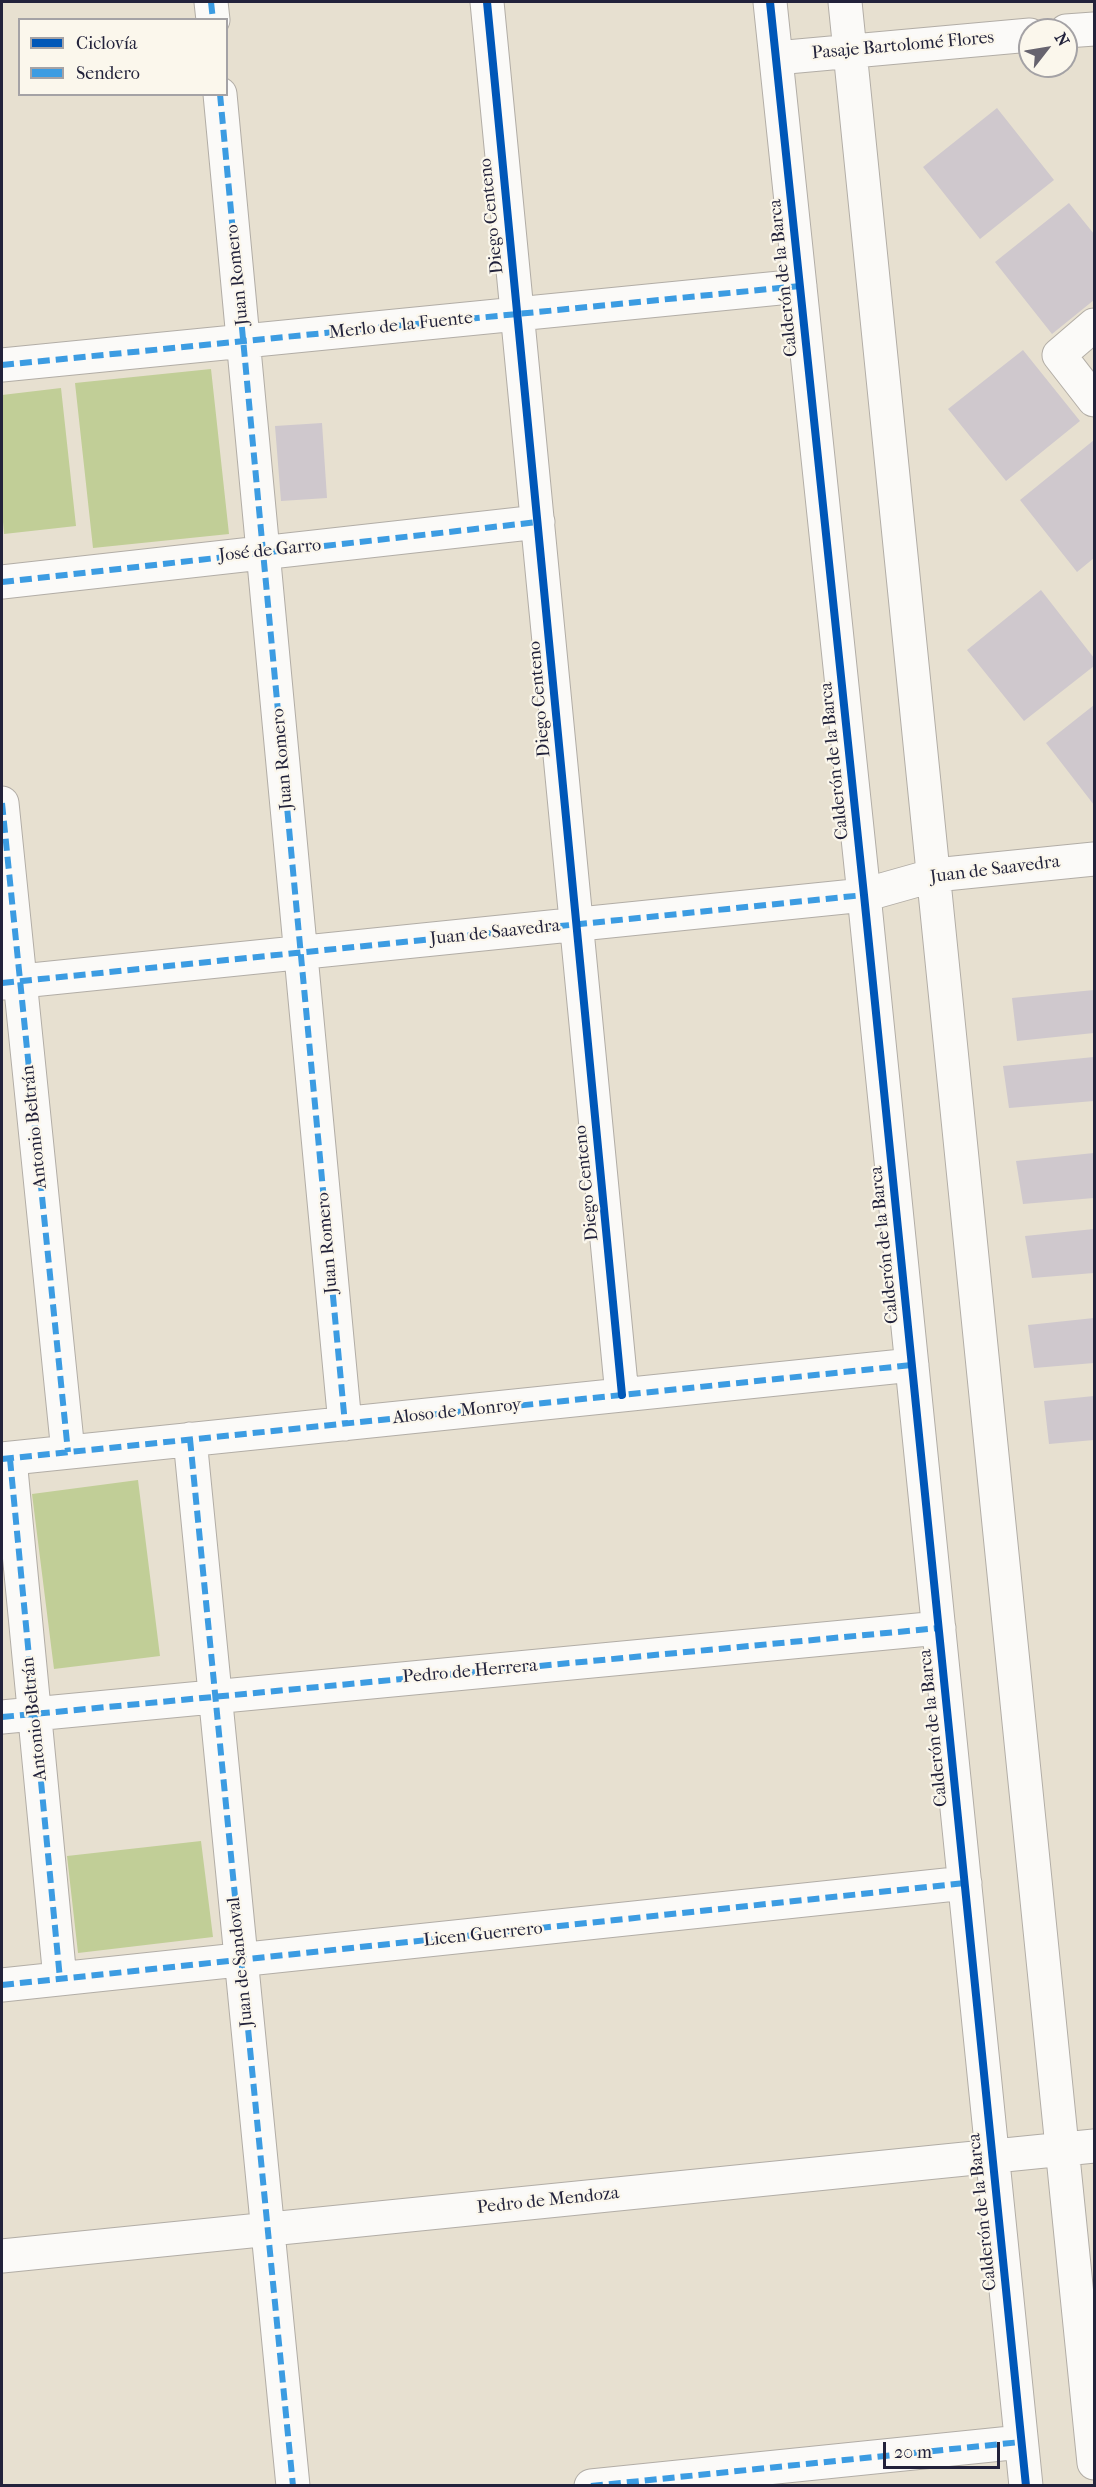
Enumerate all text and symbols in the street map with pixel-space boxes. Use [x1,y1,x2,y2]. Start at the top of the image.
legend [18,18,228,96]
north arrow [1018,18,1078,78]
street label: Pasaje Bartolomé Flores [811,27,995,65]
text: N [1051,29,1073,50]
text: Ciclovía [76,33,137,54]
text: Sendero [76,63,140,84]
street label: Diego Centeno [475,157,509,275]
street label: Calderón de la Barca [765,198,803,358]
street label: Juan Romero [222,223,254,327]
street label: Merlo de la Fuente [328,308,474,344]
street label: José de Garro [218,535,322,567]
street label: Diego Centeno [524,640,556,758]
street label: Calderón de la Barca [816,681,854,841]
street label: Juan Romero [268,707,298,811]
street label: Juan de Saavedra [929,851,1061,889]
street label: Juan de Saavedra [429,915,561,951]
street label: Antonio Beltrán [18,1064,52,1190]
street label: Diego Centeno [570,1124,604,1242]
street label: Calderón de la Barca [866,1165,904,1325]
street label: Juan Romero [313,1191,343,1295]
street label: Aloso de Monroy [392,1395,522,1429]
street label: Calderón de la Barca [915,1648,953,1808]
street label: Pedro de Herrera [402,1655,538,1689]
street label: Antonio Beltrán [18,1656,52,1782]
street label: Juan de Sandoval [223,1896,259,2028]
street label: Licen Guerrero [422,1918,544,1952]
street label: Calderón de la Barca [964,2132,1002,2292]
street label: Pedro de Mendoza [476,2183,620,2219]
scale bar [886,2430,1003,2468]
text: 20 m [894,2442,932,2463]

